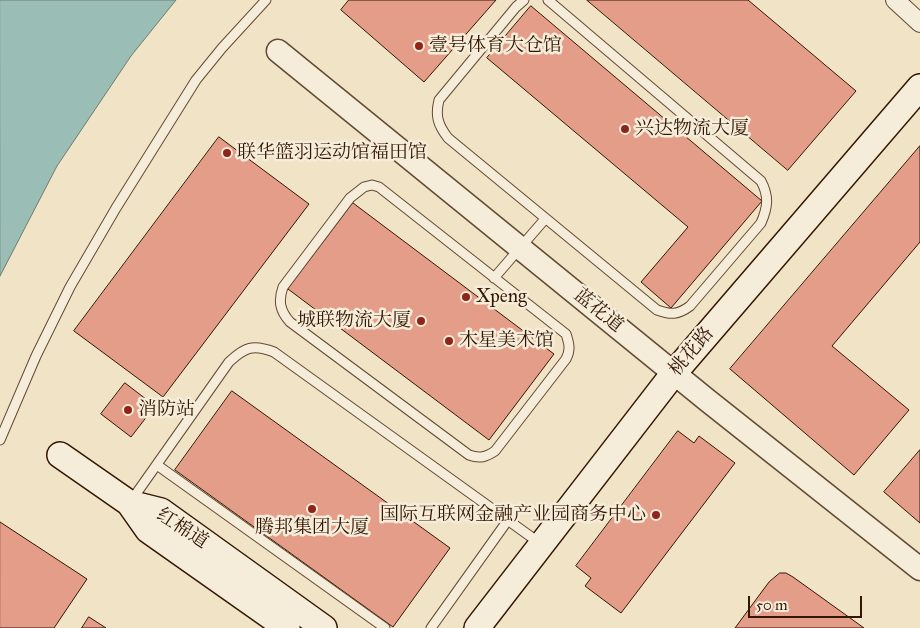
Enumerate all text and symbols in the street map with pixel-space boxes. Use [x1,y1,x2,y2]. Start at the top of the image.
place label: 壹号体育大仓馆 [429,35,562,57]
marker: 壹号体育大仓馆 [413,40,425,52]
place label: 兴达物流大厦 [635,118,749,140]
marker: 兴达物流大厦 [619,123,631,135]
place label: 联华篮羽运动馆福田馆 [237,142,427,164]
marker: 联华篮羽运动馆福田馆 [221,147,233,159]
street label: 蓝花道 [569,284,627,338]
place label: Xpeng [476,286,527,308]
marker: Xpeng [460,291,472,303]
place label: 城联物流大厦 [297,310,411,332]
marker: 城联物流大厦 [415,315,427,327]
street label: 桃花路 [665,323,719,381]
place label: 木星美术馆 [459,330,554,352]
marker: 木星美术馆 [443,335,455,347]
place label: 消防站 [138,399,195,421]
marker: 消防站 [122,404,134,416]
marker: 腾邦集团大厦 [306,503,318,515]
street label: 红棉道 [152,504,212,554]
place label: 国际互联网金融产业园商务中心 [380,504,646,526]
marker: 国际互联网金融产业园商务中心 [650,509,662,521]
place label: 腾邦集团大厦 [255,517,369,539]
scale bar [750,586,864,618]
text: 50 m [756,596,788,614]

